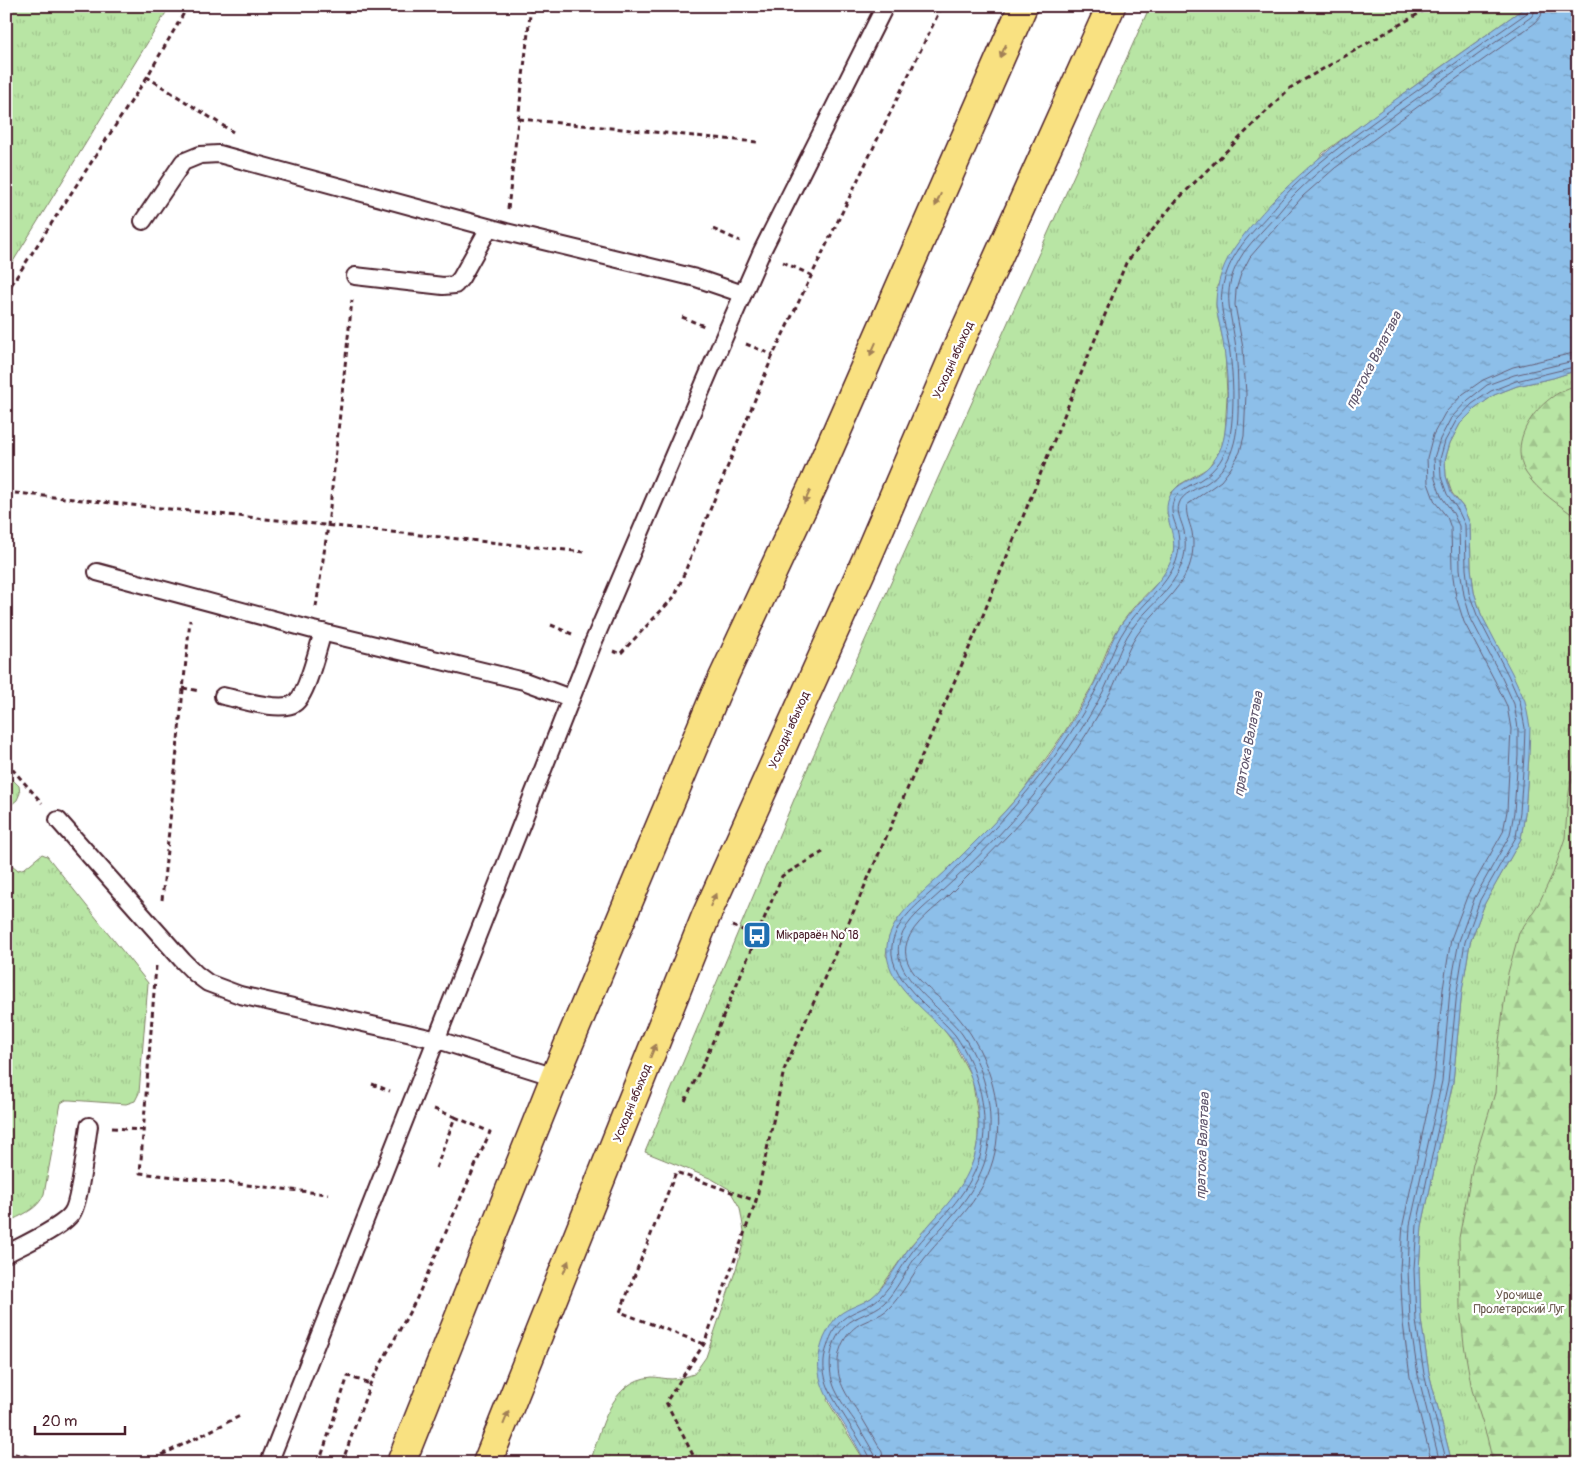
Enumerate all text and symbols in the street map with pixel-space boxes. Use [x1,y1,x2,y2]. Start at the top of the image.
one-way arrow [999,44,1007,58]
one-way arrow [933,193,941,207]
water label: пратока Валатава [1342,307,1406,412]
street label: Усходні абыход [930,318,978,401]
one-way arrow [868,342,876,356]
one-way arrow [803,490,811,504]
street label: Усходні абыход [766,688,814,771]
water label: пратока Валатава [1230,689,1267,798]
one-way arrow [710,893,718,907]
bus stop icon: Мікрараён № 18 [742,920,772,950]
place label: Мікрараён № 18 [776,928,858,943]
one-way arrow [649,1044,657,1058]
street label: Усходні абыход [610,1061,655,1145]
water label: пратока Валатава [1192,1091,1213,1200]
one-way arrow [562,1259,570,1274]
park label: Урочище Пролетарский Луг [1473,1288,1565,1317]
scale bar [35,1404,125,1436]
one-way arrow [502,1410,510,1425]
text: 20 m [42,1412,77,1431]

